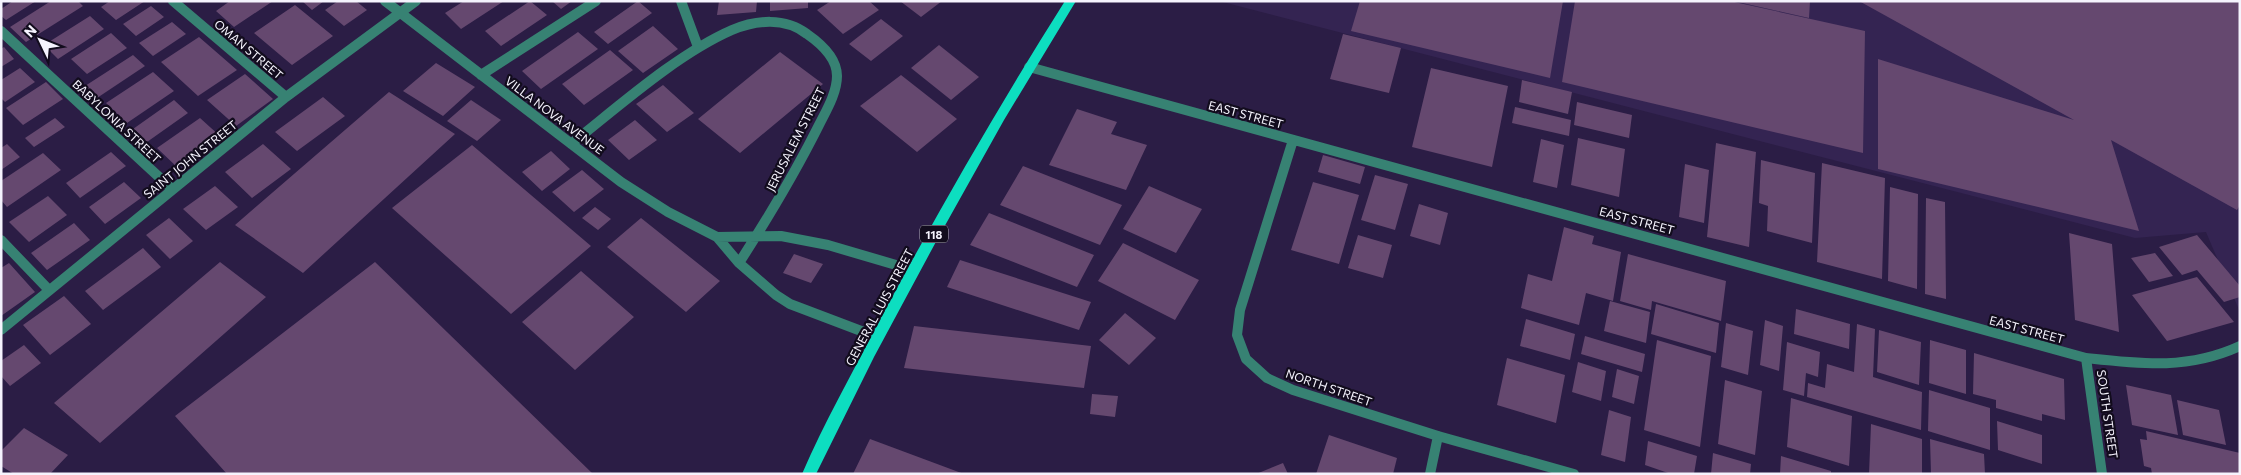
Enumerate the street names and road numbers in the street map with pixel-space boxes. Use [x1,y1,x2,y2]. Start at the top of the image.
street label: OMAN STREET [212,16,286,82]
street label: VILLA NOVA AVENUE [503,73,607,157]
street label: BABYLONIA STREET [70,77,164,166]
street label: JERUSALEM STREET [763,84,828,194]
street label: EAST STREET [1207,97,1285,131]
street label: SAINT JOHN STREET [141,117,240,202]
street label: EAST STREET [1598,203,1676,237]
road number: 118 [920,225,948,242]
street label: GENERAL LUIS STREET [842,246,916,368]
street label: EAST STREET [1988,312,2066,346]
street label: NORTH STREET [1284,366,1374,408]
street label: SOUTH STREET [2095,369,2121,459]

